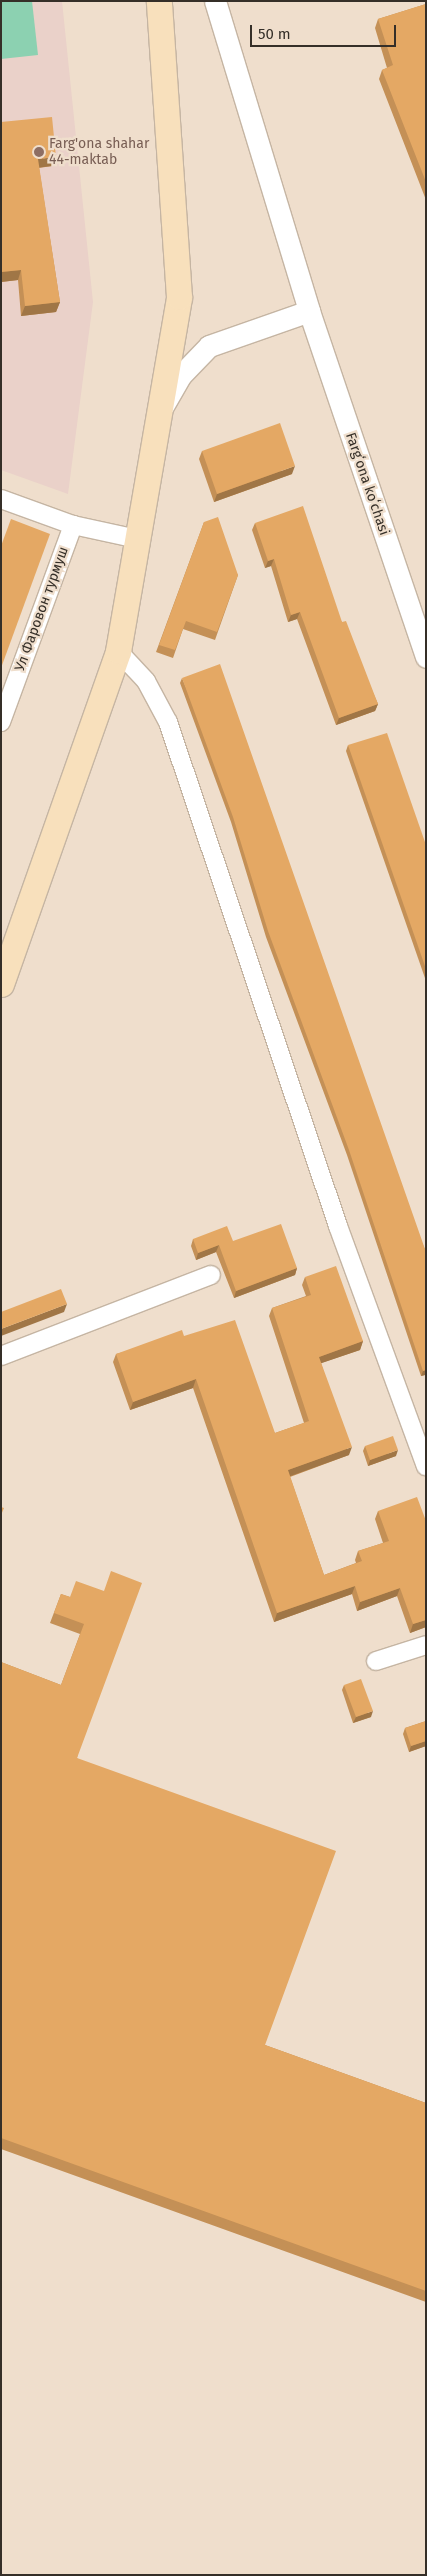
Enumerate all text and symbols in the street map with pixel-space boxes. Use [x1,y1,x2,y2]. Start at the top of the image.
scale bar [252,15,398,47]
text: 50 m [258,25,291,43]
place label: Farg'ona shahar 44-maktab [49,136,149,168]
marker: Farg'ona shahar 44-maktab [33,146,45,158]
street label: Fargʻona koʻchasi [342,430,392,538]
street label: Ул Фаровон турмуш [12,545,72,673]

